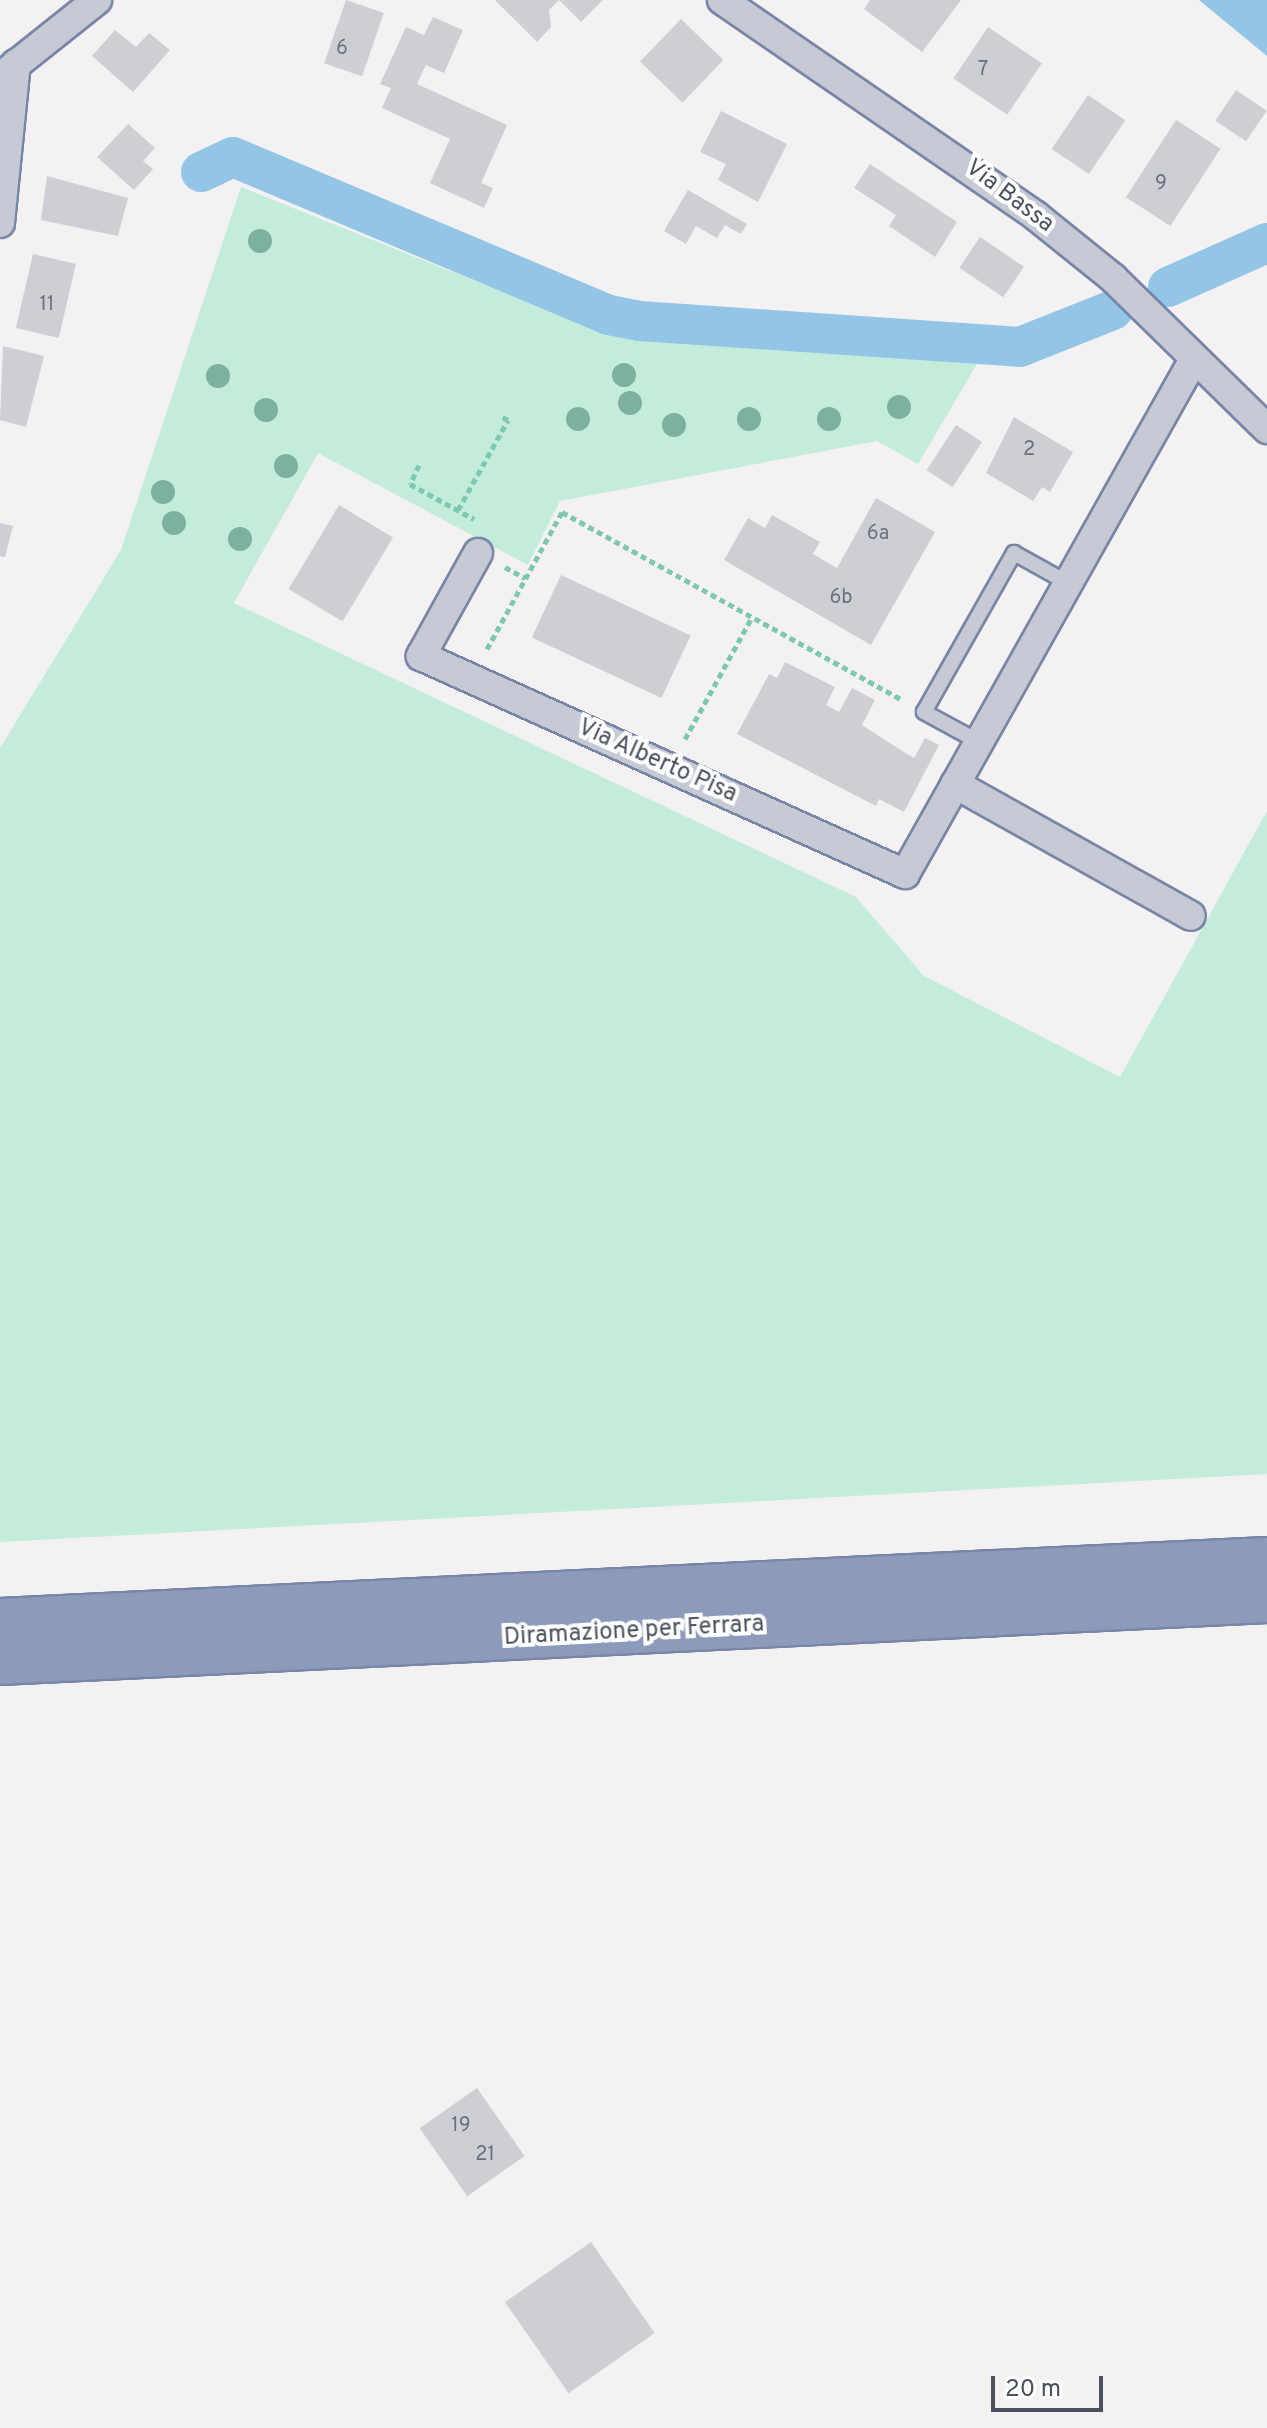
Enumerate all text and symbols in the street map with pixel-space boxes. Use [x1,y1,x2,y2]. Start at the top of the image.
house number: 6 [336,37,348,61]
house number: 7 [978,58,988,82]
street label: Via Bassa [959,154,1059,240]
house number: 9 [1155,172,1167,196]
house number: 11 [40,293,54,317]
house number: 2 [1023,438,1035,462]
house number: 6a [867,522,889,546]
house number: 6b [829,586,853,610]
street label: Via Alberto Pisa [573,714,741,810]
street label: Diramazione per Ferrara [503,1611,765,1653]
house number: 19 [451,2114,471,2138]
house number: 21 [475,2143,495,2167]
scale bar [995,2360,1107,2410]
text: 20 m [1005,2375,1061,2405]

